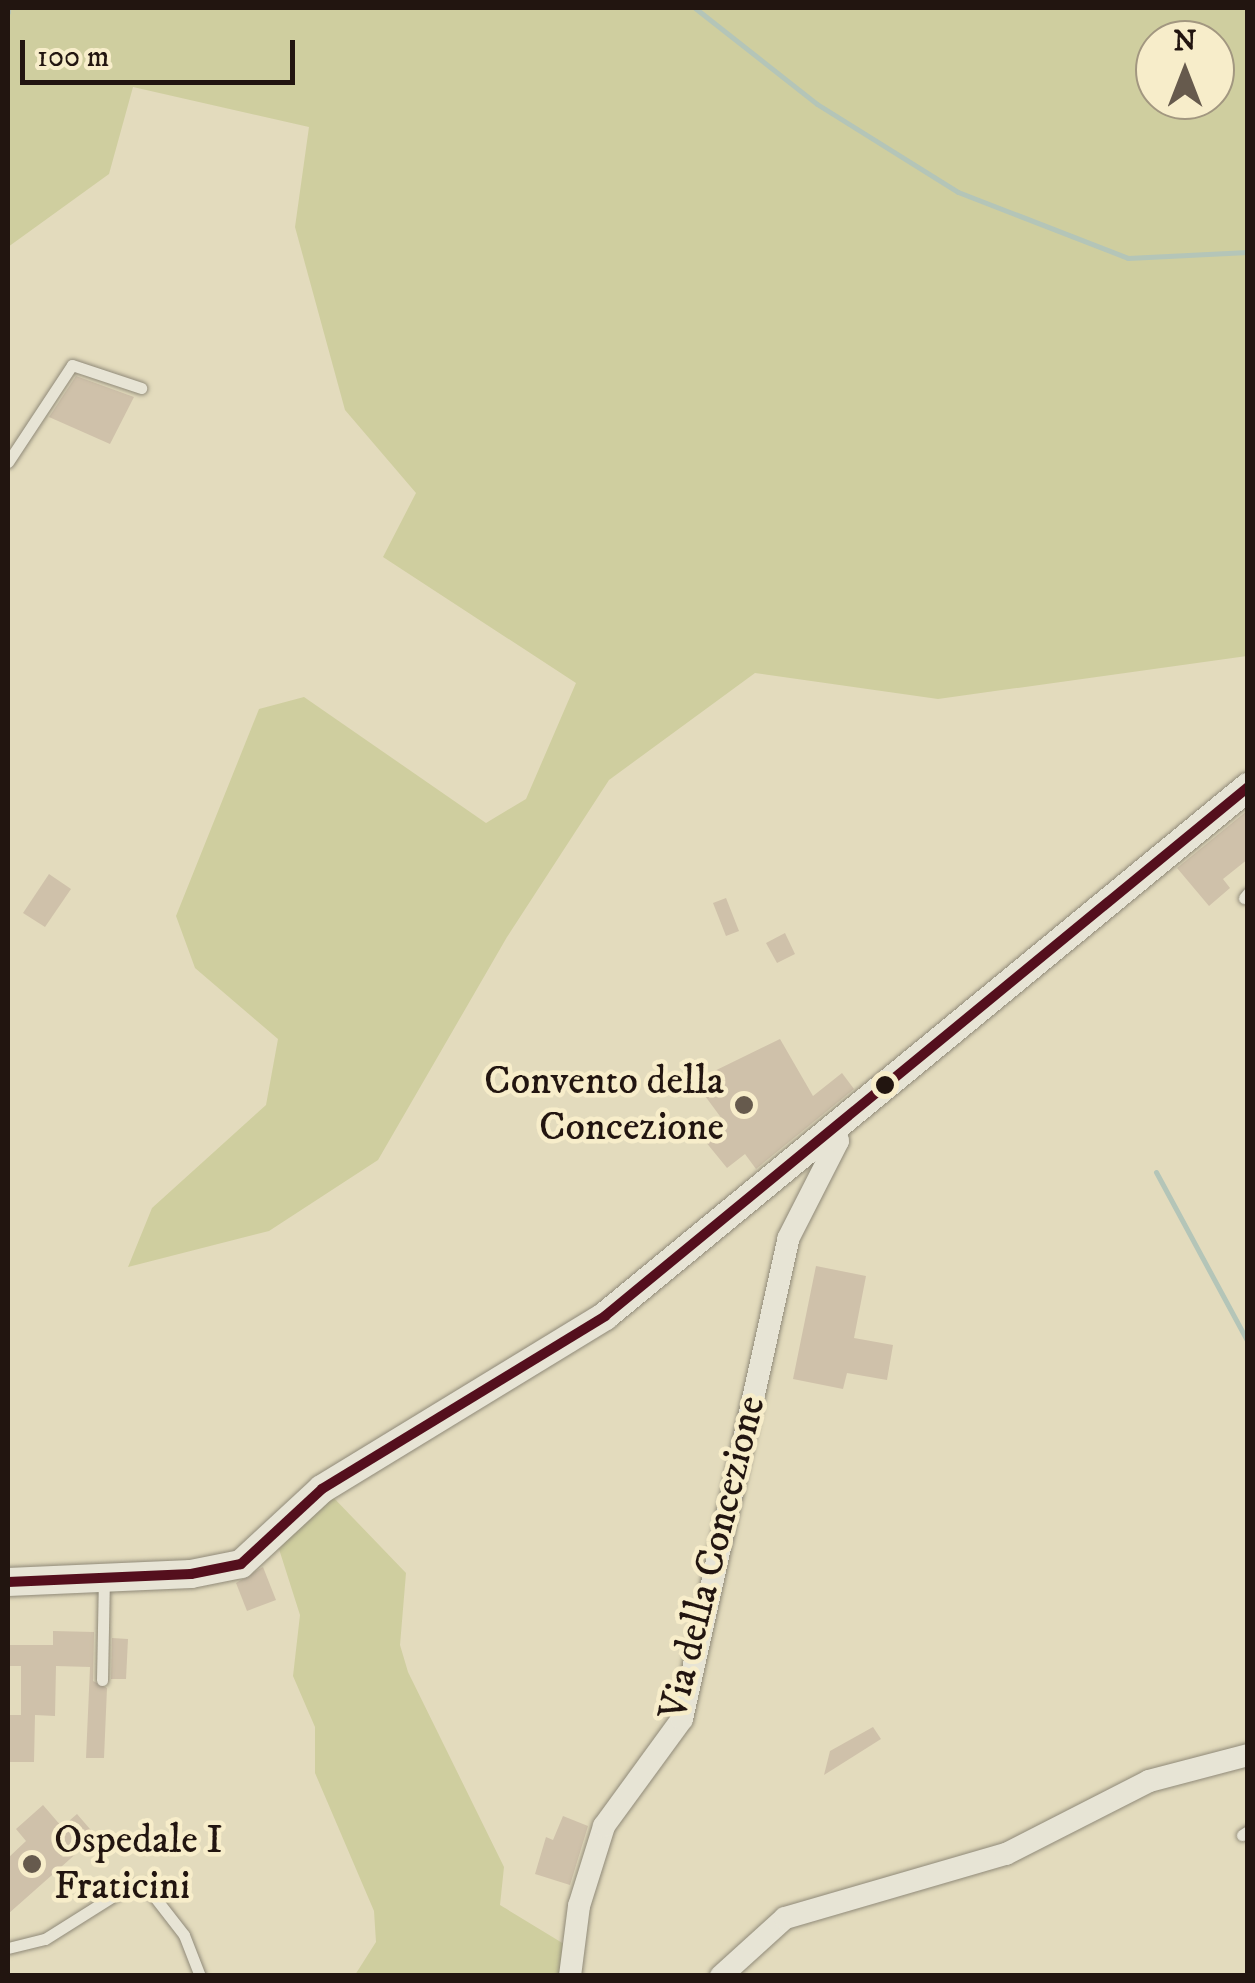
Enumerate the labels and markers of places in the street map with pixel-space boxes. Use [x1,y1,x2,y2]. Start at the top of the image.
place label: Convento della Concezione [484,1058,724,1152]
unlabelled marker [875,1075,895,1095]
marker: Convento della Concezione [733,1094,755,1116]
place label: Ospedale I Fraticini [54,1817,223,1911]
marker: Ospedale I Fraticini [19,1851,45,1877]

